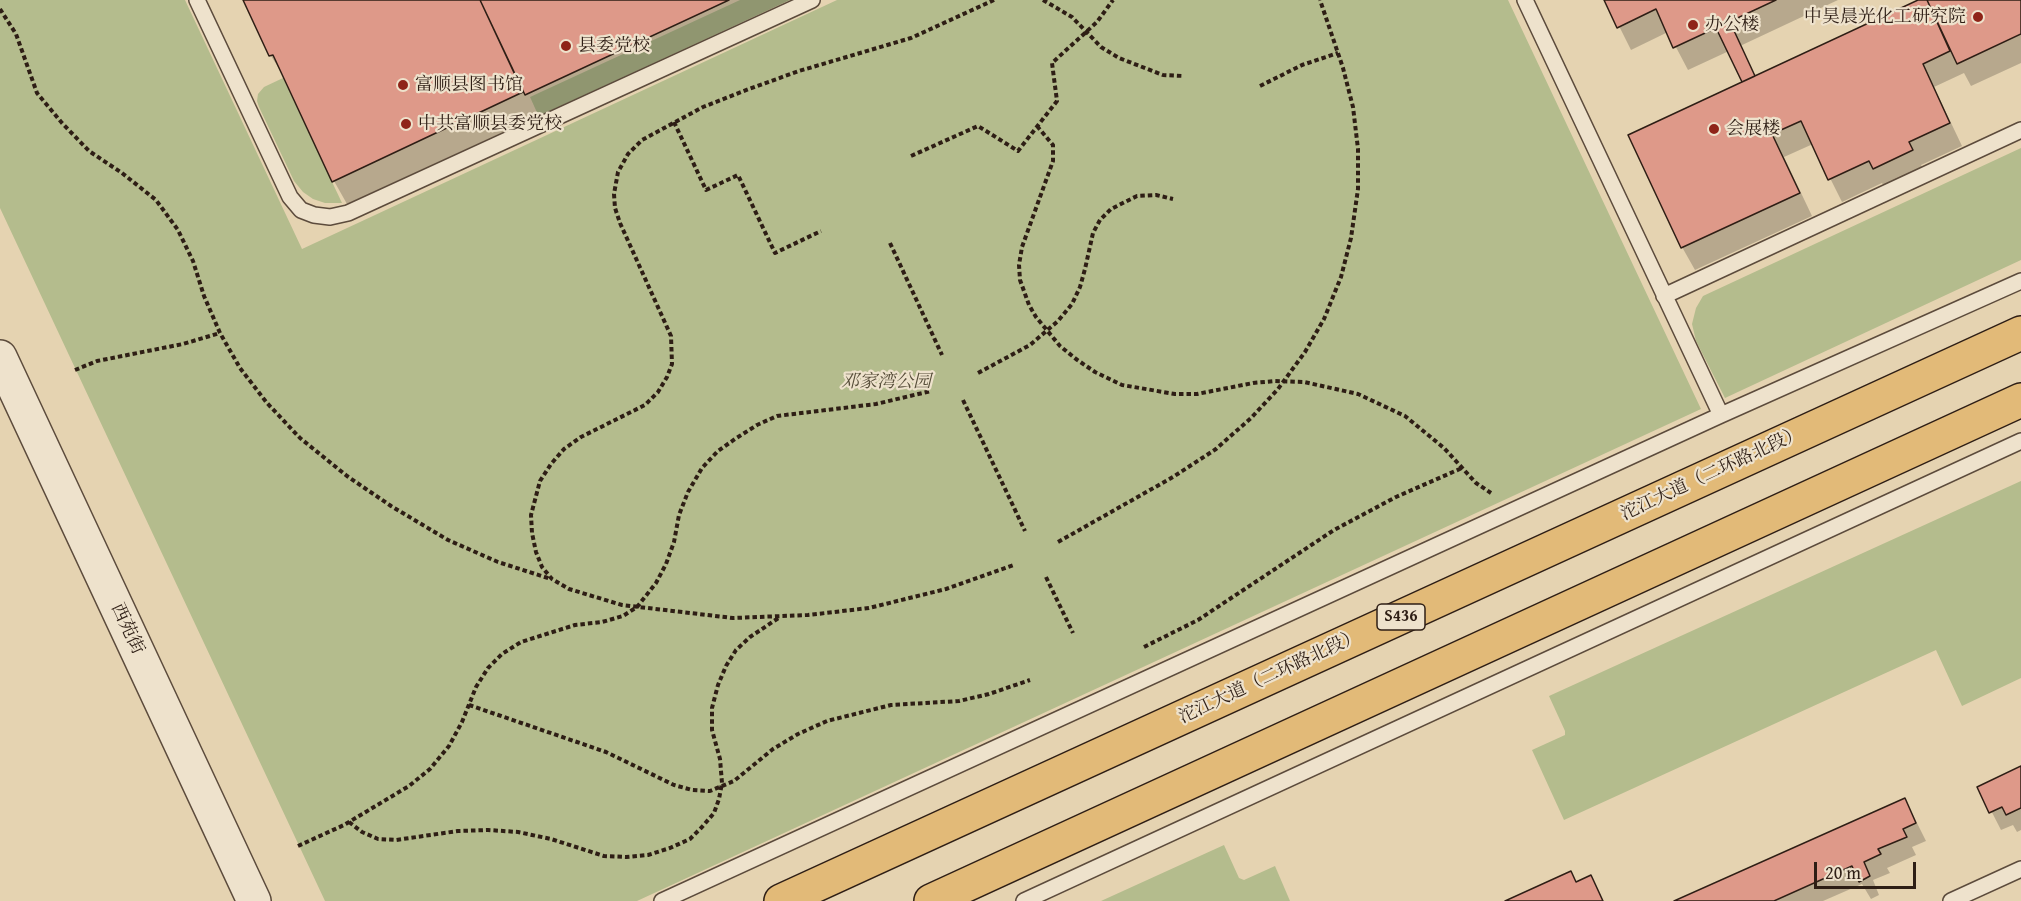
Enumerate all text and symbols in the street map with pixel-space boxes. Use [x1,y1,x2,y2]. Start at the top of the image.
place label: 中昊晨光化工研究院 [1804,6,1966,28]
marker: 中昊晨光化工研究院 [1971,10,1985,24]
place label: 办公楼 [1705,14,1759,36]
marker: 办公楼 [1686,18,1700,32]
place label: 县委党校 [578,35,650,57]
marker: 县委党校 [559,39,573,53]
place label: 富顺县图书馆 [415,74,523,96]
marker: 富顺县图书馆 [396,78,410,92]
place label: 中共富顺县委党校 [418,113,562,135]
marker: 中共富顺县委党校 [399,117,413,131]
place label: 会展楼 [1726,118,1780,140]
marker: 会展楼 [1707,122,1721,136]
park label: 邓家湾公园 [841,371,931,393]
street label: 沱江大道（二环路北段） [1618,422,1806,526]
street label: 西苑街 [106,600,148,658]
road number: S436 [1377,604,1425,630]
street label: 沱江大道（二环路北段） [1176,625,1364,729]
scale bar [1817,850,1919,888]
text: 20 m [1825,859,1861,886]

